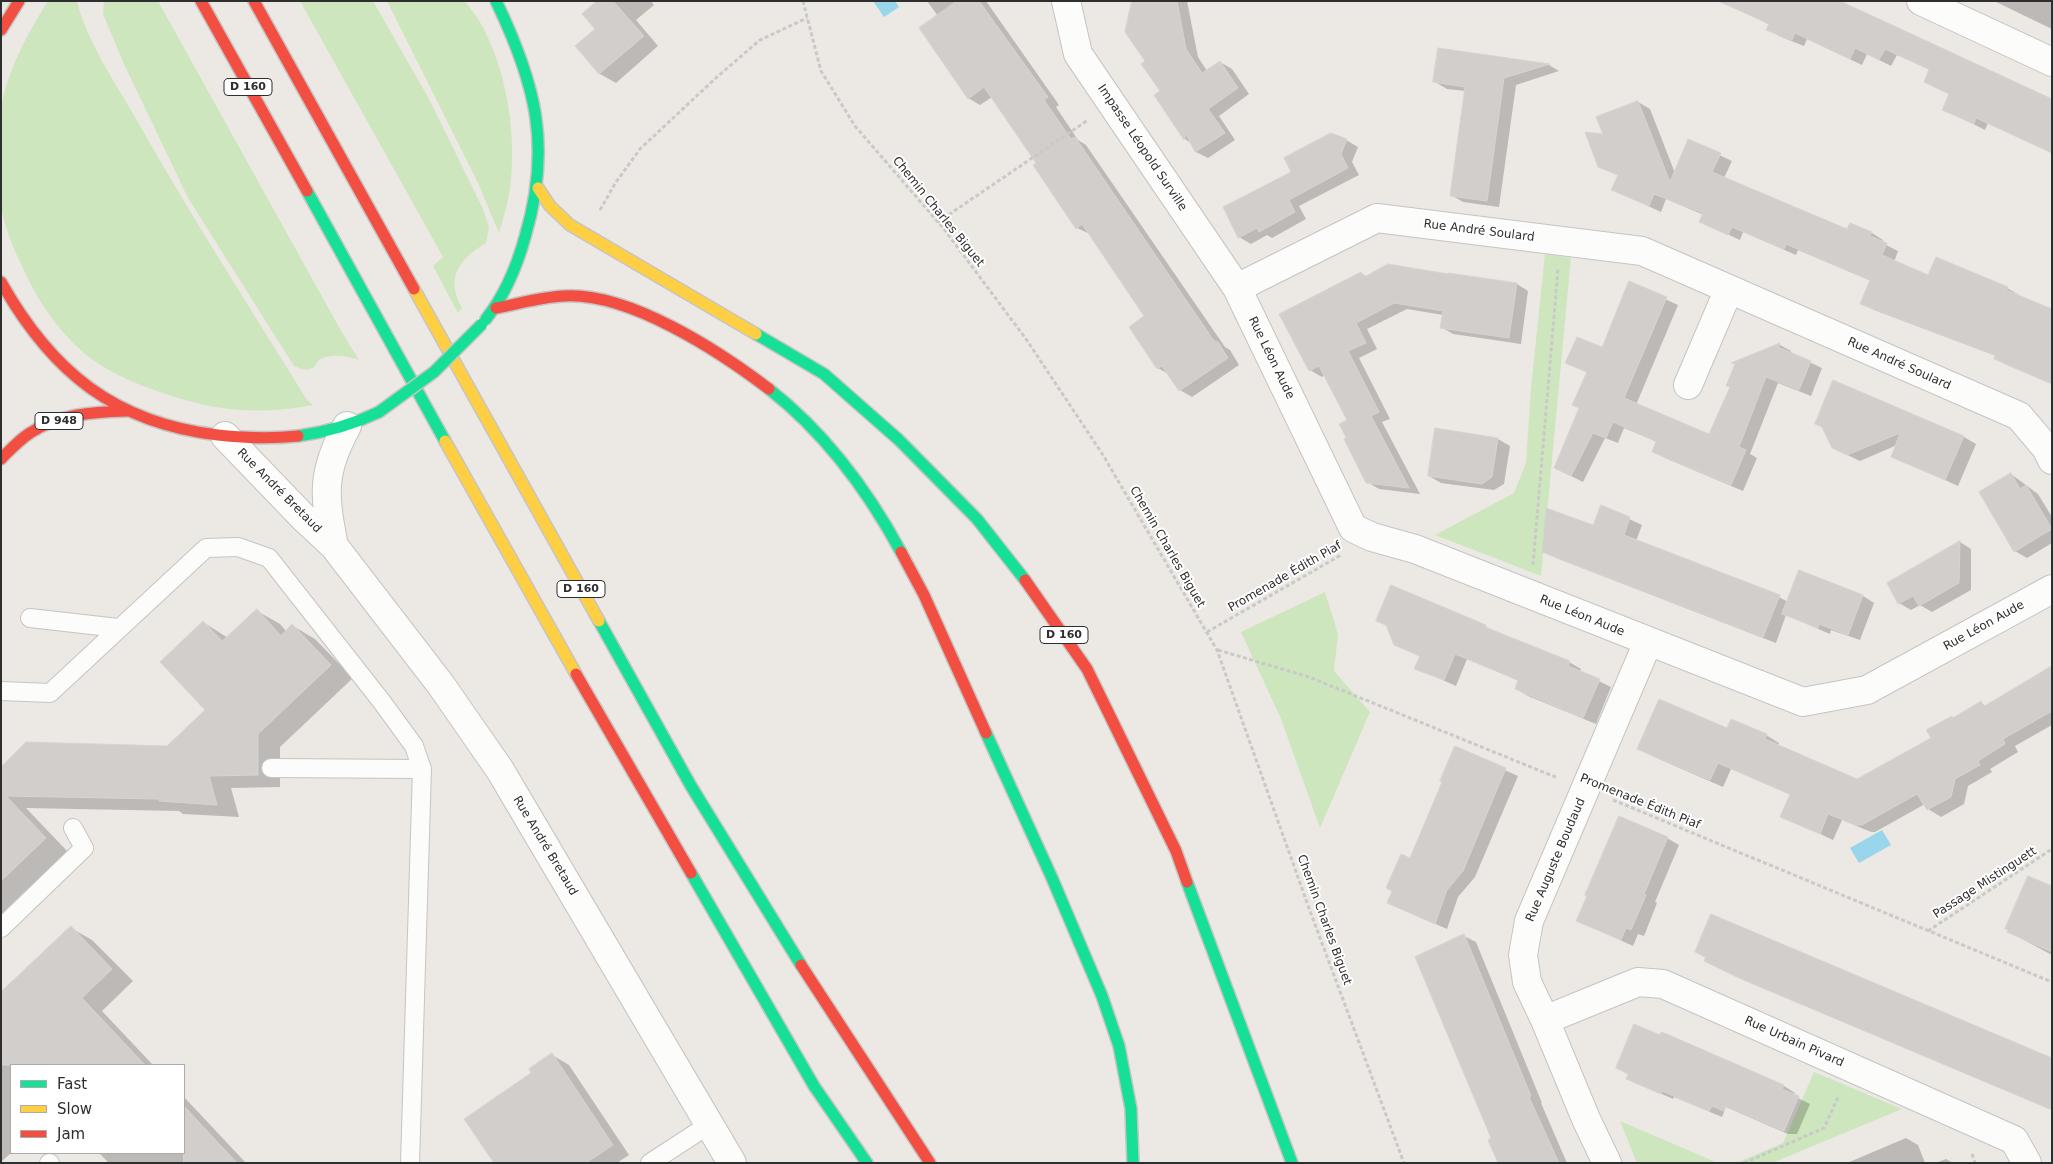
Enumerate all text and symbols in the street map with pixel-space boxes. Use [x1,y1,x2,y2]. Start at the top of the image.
road number: D 160 [224,78,272,95]
street label: Impasse Léopold Surville [1094,82,1190,214]
street label: Chemin Charles Biguet [889,154,987,270]
street label: Rue André Soulard [1423,217,1535,245]
street label: Rue Léon Aude [1245,314,1297,402]
street label: Rue André Soulard [1845,335,1953,393]
road number: D 948 [35,412,83,430]
street label: Rue André Bretaud [234,446,324,536]
street label: Chemin Charles Biguet [1126,484,1208,610]
street label: Promenade Édith Piaf [1226,539,1344,615]
road number: D 160 [557,580,605,598]
street label: Rue Léon Aude [1538,592,1626,640]
street label: Rue Léon Aude [1941,598,2027,654]
road number: D 160 [1040,626,1088,644]
street label: Promenade Édith Piaf [1578,771,1702,833]
street label: Rue André Bretaud [510,794,580,898]
street label: Rue Auguste Boudaud [1523,796,1589,924]
street label: Passage Mistinguett [1931,844,2039,922]
street label: Chemin Charles Biguet [1294,853,1354,987]
street label: Rue Urbain Pivard [1742,1014,1846,1070]
legend [10,1064,185,1154]
text: Fast [57,1075,87,1093]
text: Slow [57,1100,92,1118]
text: Jam [57,1125,85,1143]

